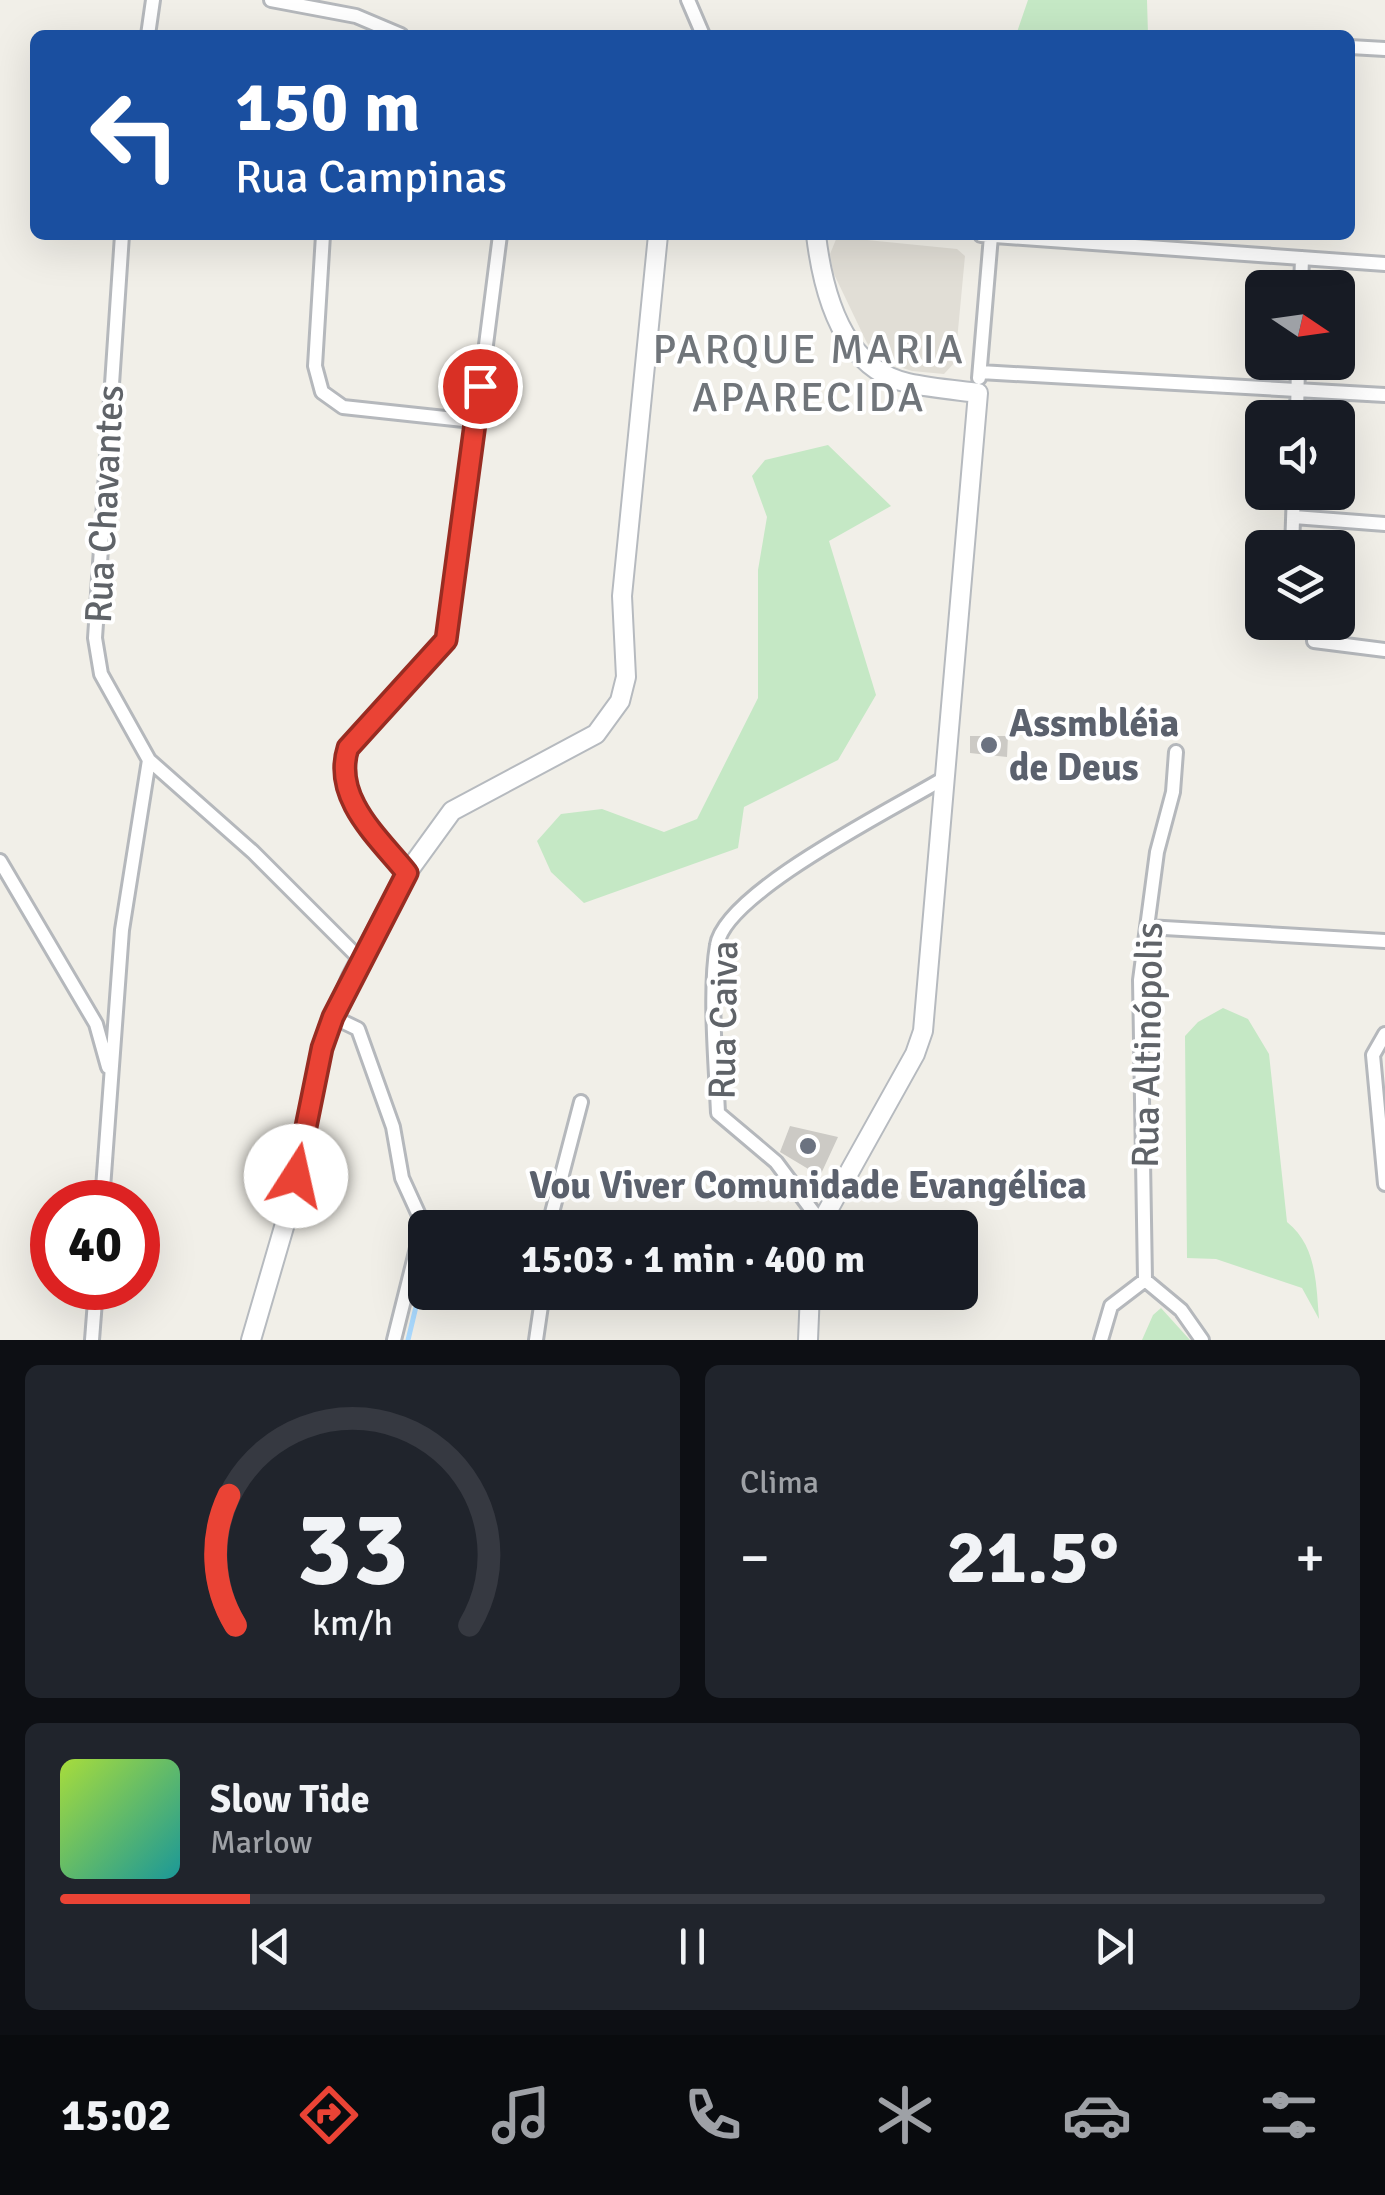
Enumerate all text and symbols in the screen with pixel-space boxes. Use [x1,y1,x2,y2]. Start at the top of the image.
text: 150 m [235,64,420,150]
icon: left [70,70,200,200]
text: Rua Campinas [235,150,507,205]
north arrow [1245,270,1355,380]
map controls [1245,270,1355,640]
district label: PARQUE MARIA APARECIDA [653,324,965,423]
pin [438,344,523,429]
icon: arrive [453,359,508,414]
street label: Rua Chavantes [75,384,134,624]
button: sound [1245,400,1355,510]
button: layers [1245,530,1355,640]
place label: Assmbléia de Deus [1009,700,1179,791]
marker: Assmbléia de Deus [978,734,1000,756]
street label: Rua Altinópolis [1122,922,1173,1168]
street label: Rua Caiva [699,940,748,1100]
position arrow [244,1124,348,1228]
marker: Vou Viver Comunidade Evangélica [797,1135,819,1157]
place label: Vou Viver Comunidade Evangélica [529,1162,1087,1209]
speed limit sign: 40 [30,1180,160,1310]
text: 15:03 · 1 min · 400 m [521,1236,865,1283]
text: Clima [740,1463,819,1502]
text: 33 [296,1485,409,1613]
text: 21.5° [946,1511,1119,1604]
text: − [740,1524,770,1592]
text: + [1295,1524,1325,1592]
text: km/h [312,1601,393,1645]
text: Slow Tide [210,1776,370,1823]
text: Marlow [210,1823,312,1862]
icon: previous [243,1919,298,1974]
icon: pause [665,1919,720,1974]
icon: next [1087,1919,1142,1974]
icon: directions [294,2080,364,2150]
icon: music [486,2080,556,2150]
icon: phone [678,2080,748,2150]
icon: climate [870,2080,940,2150]
icon: car [1062,2080,1132,2150]
icon: filters [1254,2080,1324,2150]
text: 15:02 [61,2088,171,2143]

